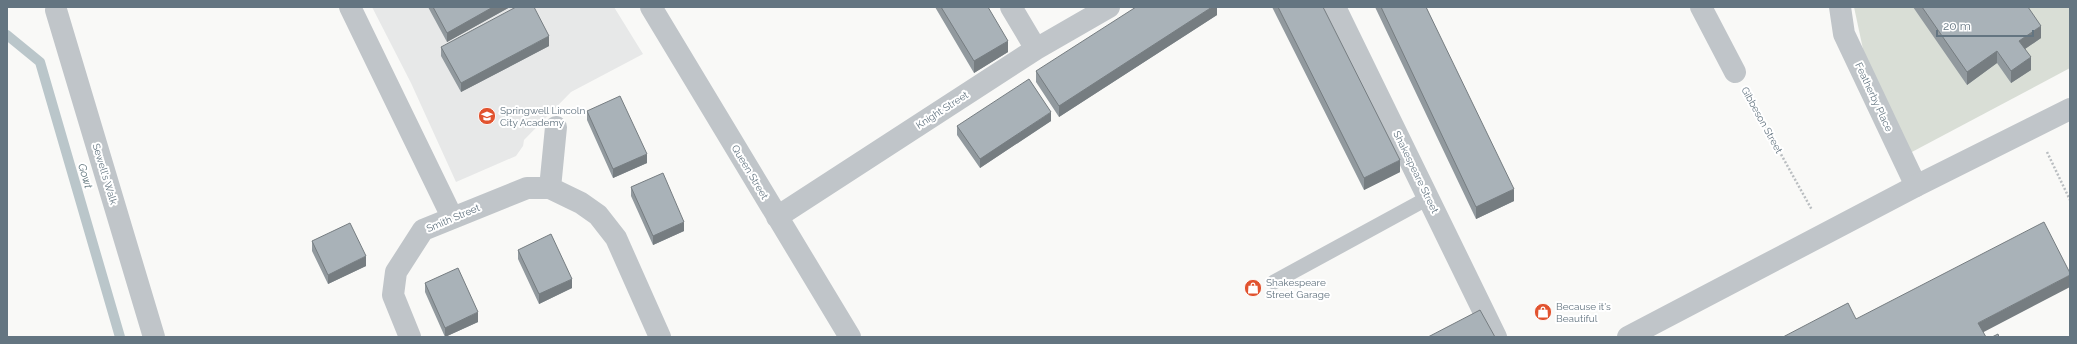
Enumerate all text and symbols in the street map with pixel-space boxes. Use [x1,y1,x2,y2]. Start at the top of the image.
scale bar [1937,12,2033,38]
text: 20 m [1943,19,1971,33]
street label: Featherby Place [1853,61,1895,133]
street label: Gibbeson Street [1739,85,1785,156]
street label: Knight Street [914,89,971,131]
place label: Springwell Lincoln City Academy [500,105,585,128]
school or university icon: Springwell Lincoln City Academy [477,106,497,126]
street label: Shakespeare Street [1391,129,1441,215]
street label: Sewell's Walk [90,142,120,207]
street label: Queen Street [730,143,771,202]
water label: Gowt [75,162,95,190]
street label: Smith Street [425,202,482,234]
place label: Shakespeare Street Garage [1266,277,1330,300]
shop icon: Shakespeare Street Garage [1243,278,1263,298]
place label: Because it's Beautiful [1556,301,1611,324]
shop icon: Because it's Beautiful [1533,302,1553,322]

